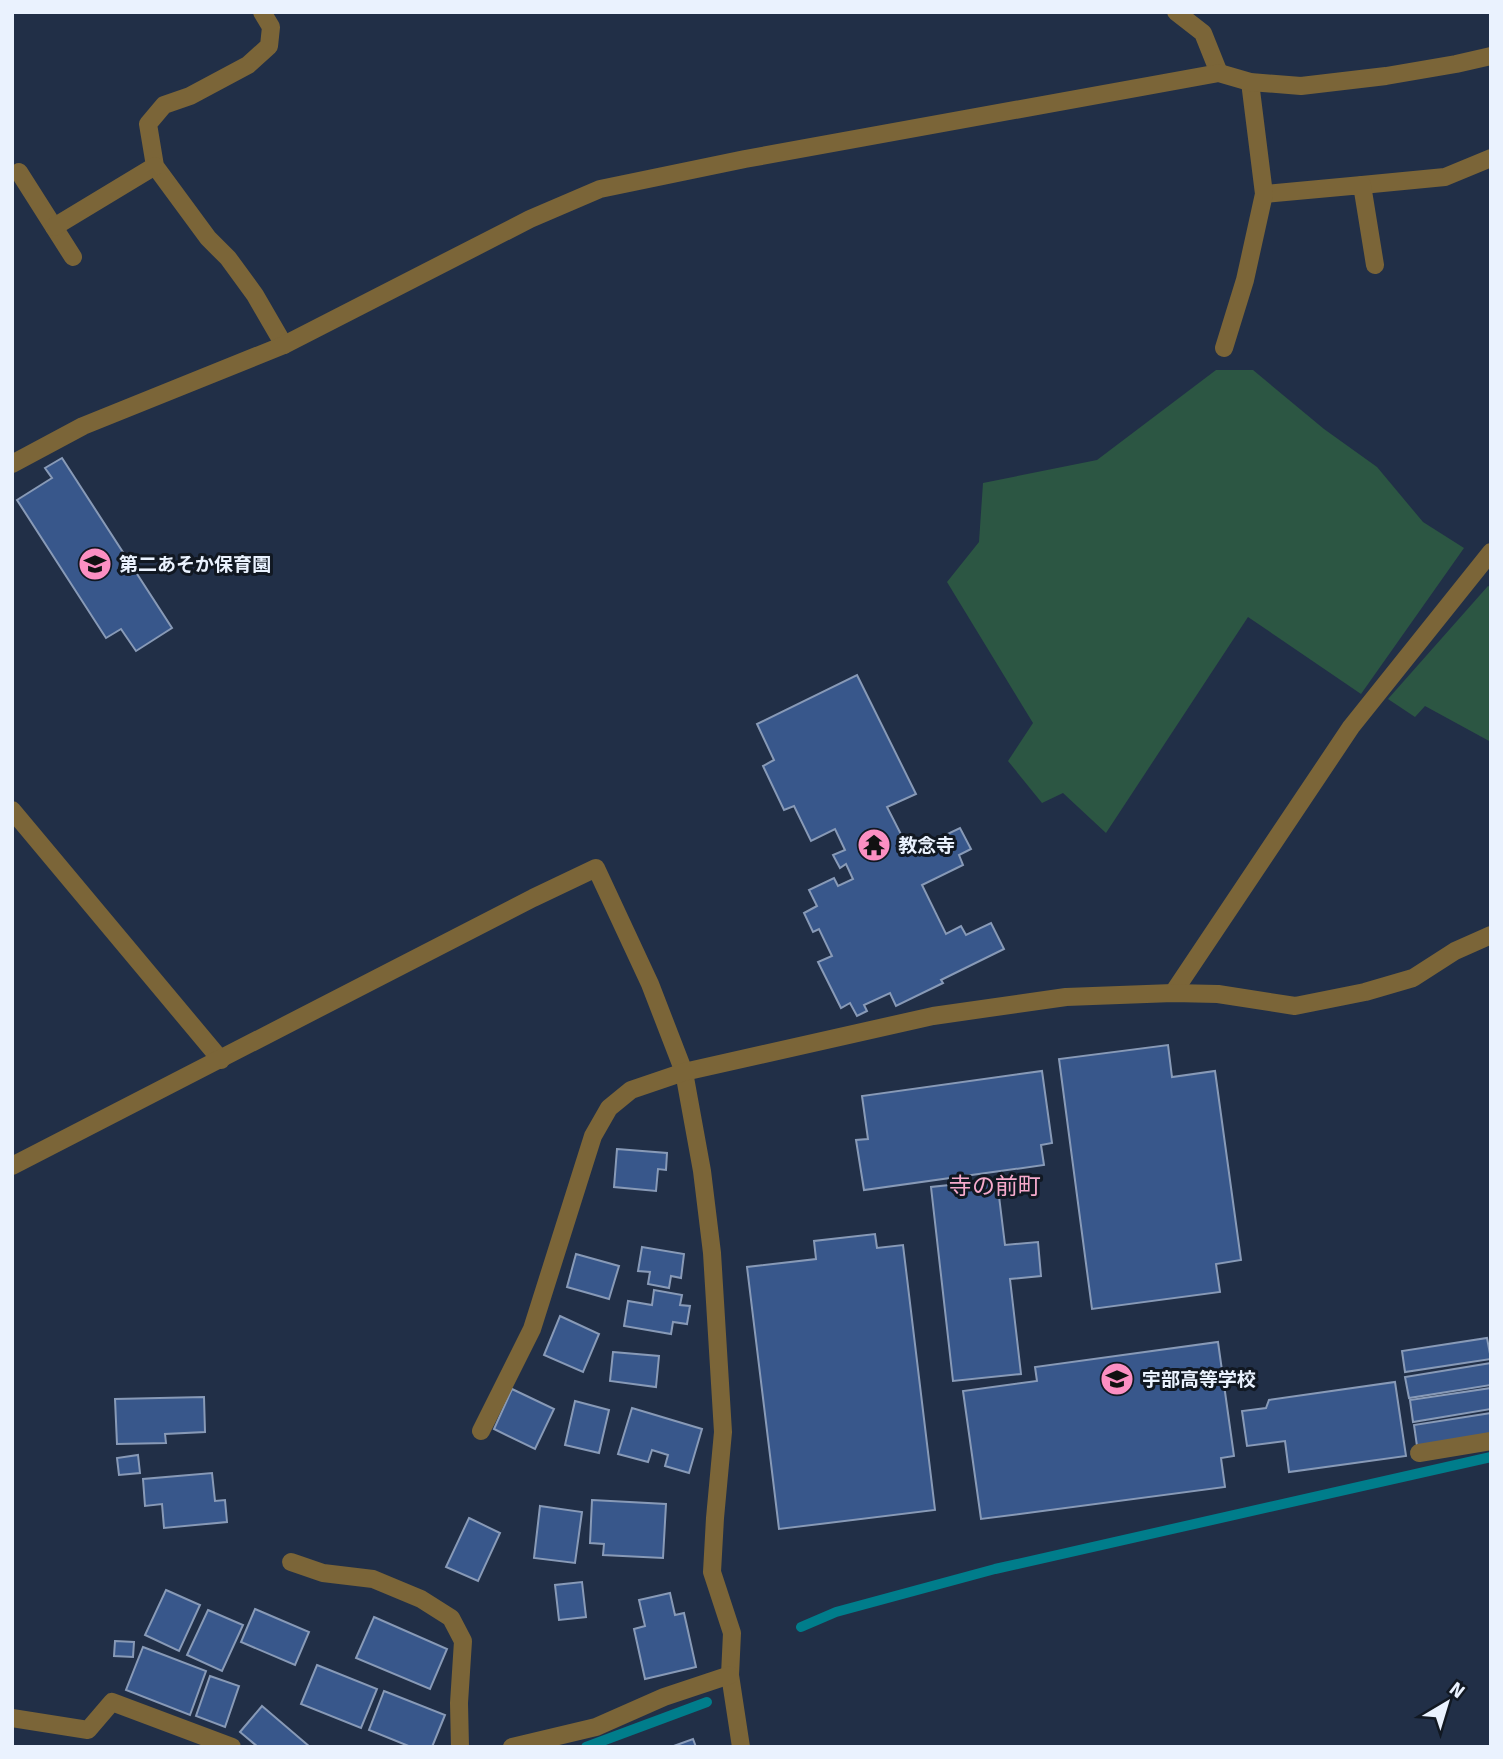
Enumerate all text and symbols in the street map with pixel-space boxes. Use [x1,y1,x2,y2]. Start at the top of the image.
school or university icon: 第二あそか保育園 [76,545,114,583]
place label: 第二あそか保育園 [119,553,271,577]
temple icon: 教念寺 [855,826,893,864]
place label: 教念寺 [898,834,955,858]
district label: 寺の前町 [949,1172,1041,1201]
school or university icon: 宇部高等学校 [1098,1360,1136,1398]
place label: 宇部高等学校 [1142,1368,1256,1392]
north arrow [1412,1668,1482,1738]
text: N [1444,1677,1469,1704]

